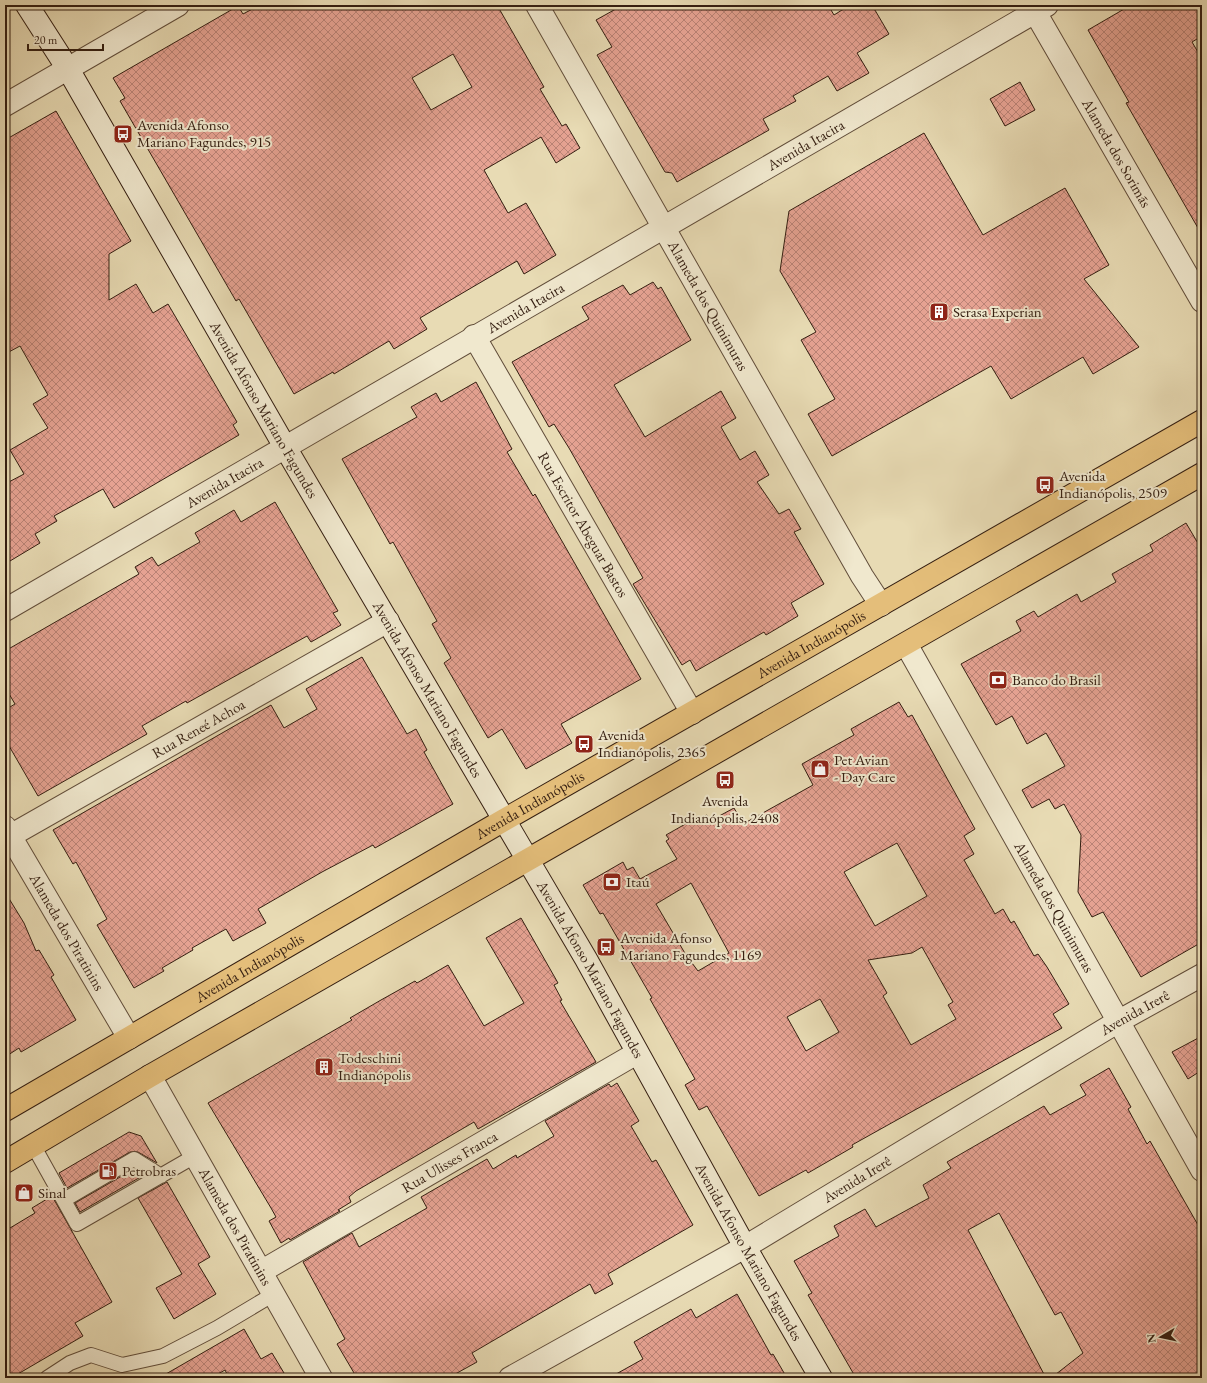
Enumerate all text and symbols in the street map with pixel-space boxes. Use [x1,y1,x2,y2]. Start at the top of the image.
scale bar [28,26,103,52]
text: 20 m [34,32,58,48]
street label: Alameda dos Sorimãs [1078,94,1156,211]
place label: Avenida Afonso Mariano Fagundes, 915 [136,115,271,151]
street label: Avenida Itacira [763,115,848,175]
bus stop icon: Avenida Afonso Mariano Fagundes, 915 [112,123,134,145]
street label: Alameda dos Quinimuras [663,236,753,374]
street label: Avenida Itacira [482,277,567,338]
building icon: Serasa Experian [928,301,950,323]
place label: Serasa Experian [953,302,1042,321]
street label: Avenida Afonso Mariano Fagundes [205,317,323,501]
street label: Rua Escritor Abeguar Bastos [534,448,633,601]
street label: Avenida Itacira [181,452,266,512]
place label: Avenida Indianópolis, 2509 [1058,466,1167,502]
bus stop icon: Avenida Indianópolis, 2509 [1034,474,1056,496]
street label: Avenida Afonso Mariano Fagundes [368,597,487,781]
street label: Avenida Indianópolis [752,605,869,683]
bank icon: Banco do Brasil [987,669,1009,691]
place label: Banco do Brasil [1012,670,1101,689]
street label: Rua Reneé Achoa [148,694,248,762]
place label: Avenida Indianópolis, 2365 [597,725,706,761]
bus stop icon: Avenida Indianópolis, 2365 [573,733,595,755]
place label: Pet Avian - Day Care [834,750,895,786]
shop icon: Pet Avian - Day Care [809,758,831,780]
street label: Avenida Indianópolis [471,766,588,844]
bus stop icon: Avenida Indianópolis, 2408 [714,769,736,791]
place label: Avenida Indianópolis, 2408 [671,791,779,827]
street label: Alameda dos Quinimuras [1010,837,1099,976]
street label: Alameda dos Piratinins [25,869,109,994]
bank icon: Itaú [601,871,623,893]
place label: Itaú [626,872,650,891]
street label: Avenida Afonso Mariano Fagundes [532,876,649,1061]
street label: Avenida Indianópolis [191,928,307,1007]
place label: Avenida Afonso Mariano Fagundes, 1169 [619,928,761,964]
bus stop icon: Avenida Afonso Mariano Fagundes, 1169 [595,936,617,958]
street label: Avenida Irerê [1096,985,1173,1040]
place label: Todeschini Indianópolis [338,1048,411,1084]
building icon: Todeschini Indianópolis [313,1056,335,1078]
street label: Rua Ulisses Franca [398,1126,501,1197]
street label: Avenida Irerê [818,1151,895,1207]
street label: Avenida Afonso Mariano Fagundes [691,1159,807,1344]
fuel station icon: Petrobras [97,1160,119,1182]
place label: Petrobras [122,1161,176,1180]
street label: Alameda dos Piratinins [194,1163,277,1289]
shop icon: Sinal [13,1182,35,1204]
place label: Sinal [38,1183,67,1202]
north arrow [1141,1317,1181,1357]
text: N [1143,1333,1159,1344]

